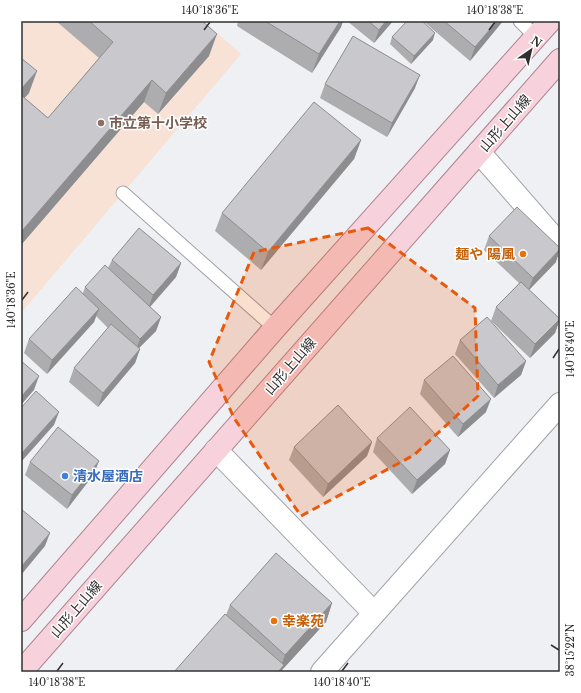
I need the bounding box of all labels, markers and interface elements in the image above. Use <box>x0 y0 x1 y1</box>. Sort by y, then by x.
text: 140°18'36"E <box>181 4 239 17</box>
text: 140°18'38"E <box>467 4 523 17</box>
north arrow <box>511 30 551 70</box>
text: N <box>528 33 545 51</box>
street label: 山形上山線 <box>475 91 535 155</box>
place label: 市立第十小学校 <box>109 114 207 132</box>
marker: 市立第十小学校 <box>96 118 106 128</box>
place label: 麺や 陽風 <box>455 245 515 263</box>
marker: 麺や 陽風 <box>518 249 528 259</box>
text: 140°18'36"E <box>5 271 18 329</box>
text: 140°18'40"E <box>564 320 577 378</box>
street label: 山形上山線 <box>260 334 320 398</box>
place label: 清水屋酒店 <box>73 467 143 485</box>
marker: 清水屋酒店 <box>60 471 70 481</box>
street label: 山形上山線 <box>46 577 106 641</box>
place label: 幸楽苑 <box>282 612 324 630</box>
marker: 幸楽苑 <box>269 616 279 626</box>
text: 38°15'22"N <box>564 624 577 676</box>
text: 140°18'38"E <box>29 676 85 689</box>
text: 140°18'40"E <box>313 676 371 689</box>

